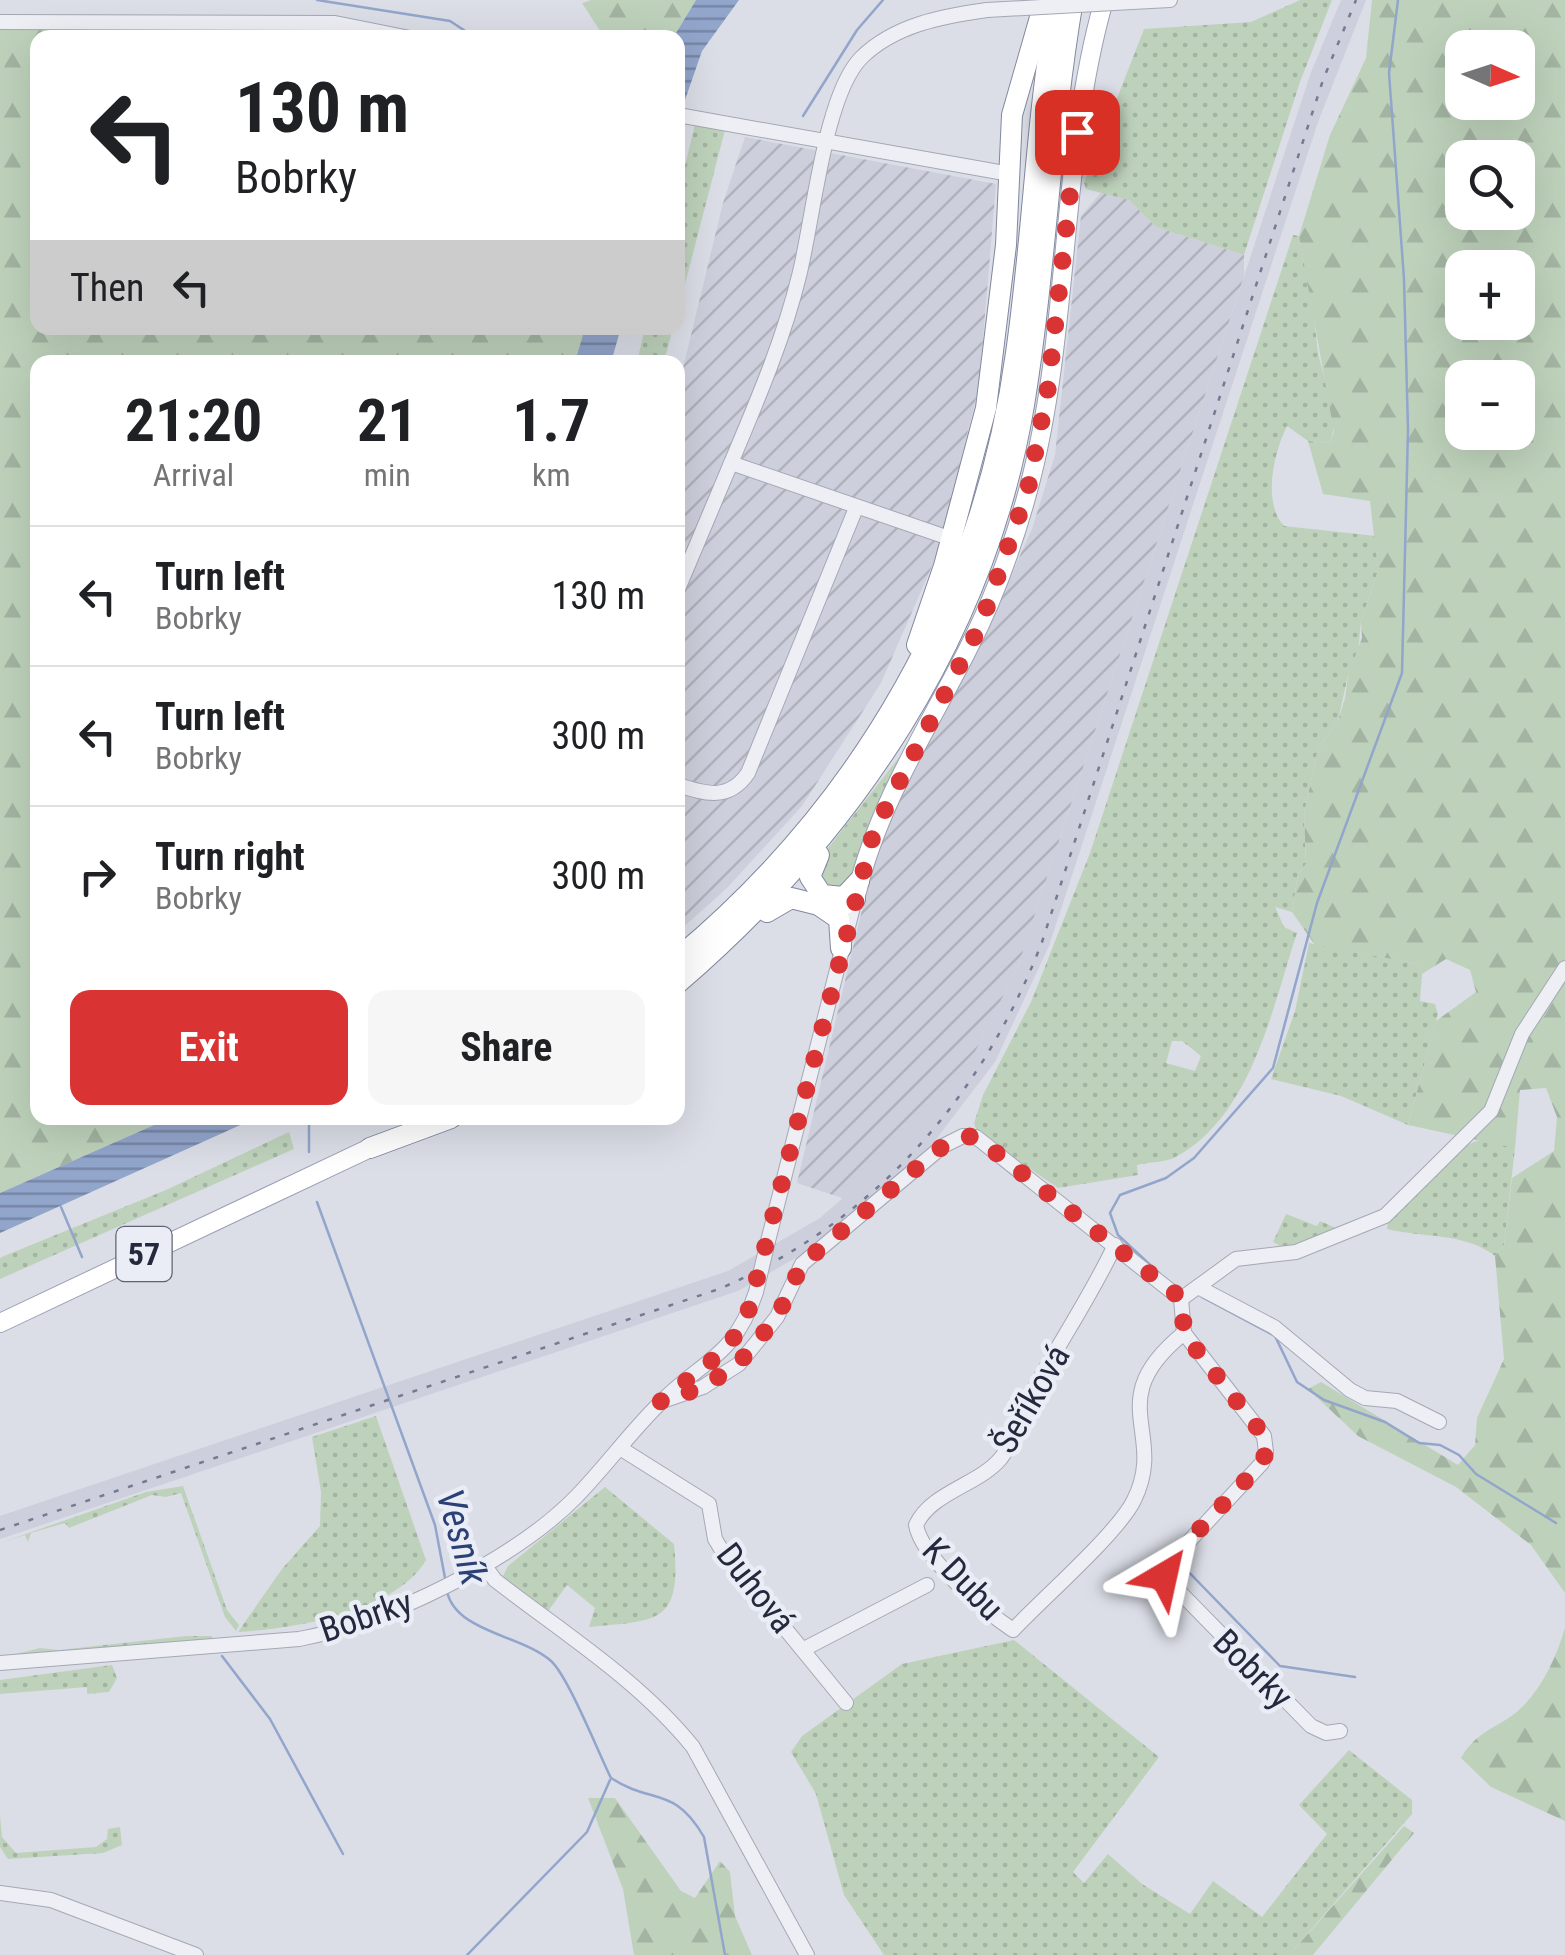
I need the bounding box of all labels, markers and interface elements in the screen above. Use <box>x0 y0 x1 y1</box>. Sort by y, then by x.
north arrow <box>1445 30 1535 120</box>
map controls <box>1445 30 1535 450</box>
text: 130 m <box>235 67 409 149</box>
icon: left <box>70 70 200 200</box>
pin <box>1035 90 1120 175</box>
icon: arrive <box>1050 105 1105 160</box>
button: search <box>1445 140 1535 230</box>
text: Bobrky <box>235 151 357 204</box>
button: + <box>1445 250 1535 340</box>
icon: left <box>164 260 219 315</box>
text: Then <box>70 266 144 310</box>
button: − <box>1445 360 1535 450</box>
text: 21:20 <box>125 385 262 456</box>
text: 21 <box>357 385 418 456</box>
text: 1.7 <box>512 385 590 456</box>
text: Arrival <box>153 456 234 494</box>
text: min <box>364 456 411 494</box>
text: km <box>532 456 571 494</box>
text: Turn left <box>155 555 285 599</box>
icon: left <box>70 569 125 624</box>
text: 130 m <box>551 574 645 618</box>
text: Bobrky <box>155 599 242 637</box>
text: Turn left <box>155 695 285 739</box>
icon: left <box>70 709 125 764</box>
text: 300 m <box>551 714 645 758</box>
text: Bobrky <box>155 739 242 777</box>
text: Turn right <box>155 835 305 879</box>
icon: right <box>70 849 125 904</box>
text: 300 m <box>551 854 645 898</box>
text: Bobrky <box>155 879 242 917</box>
button: Exit <box>70 990 348 1105</box>
button: Share <box>368 990 645 1105</box>
road number: 57 <box>116 1227 172 1281</box>
street label: Šeříková <box>983 1337 1079 1461</box>
water label: Vesník <box>427 1484 497 1591</box>
position arrow <box>1112 1524 1216 1628</box>
street label: K Dubu <box>914 1530 1011 1629</box>
street label: Duhová <box>708 1535 803 1641</box>
street label: Bobrky <box>315 1582 418 1651</box>
street label: Bobrky <box>1205 1621 1301 1717</box>

